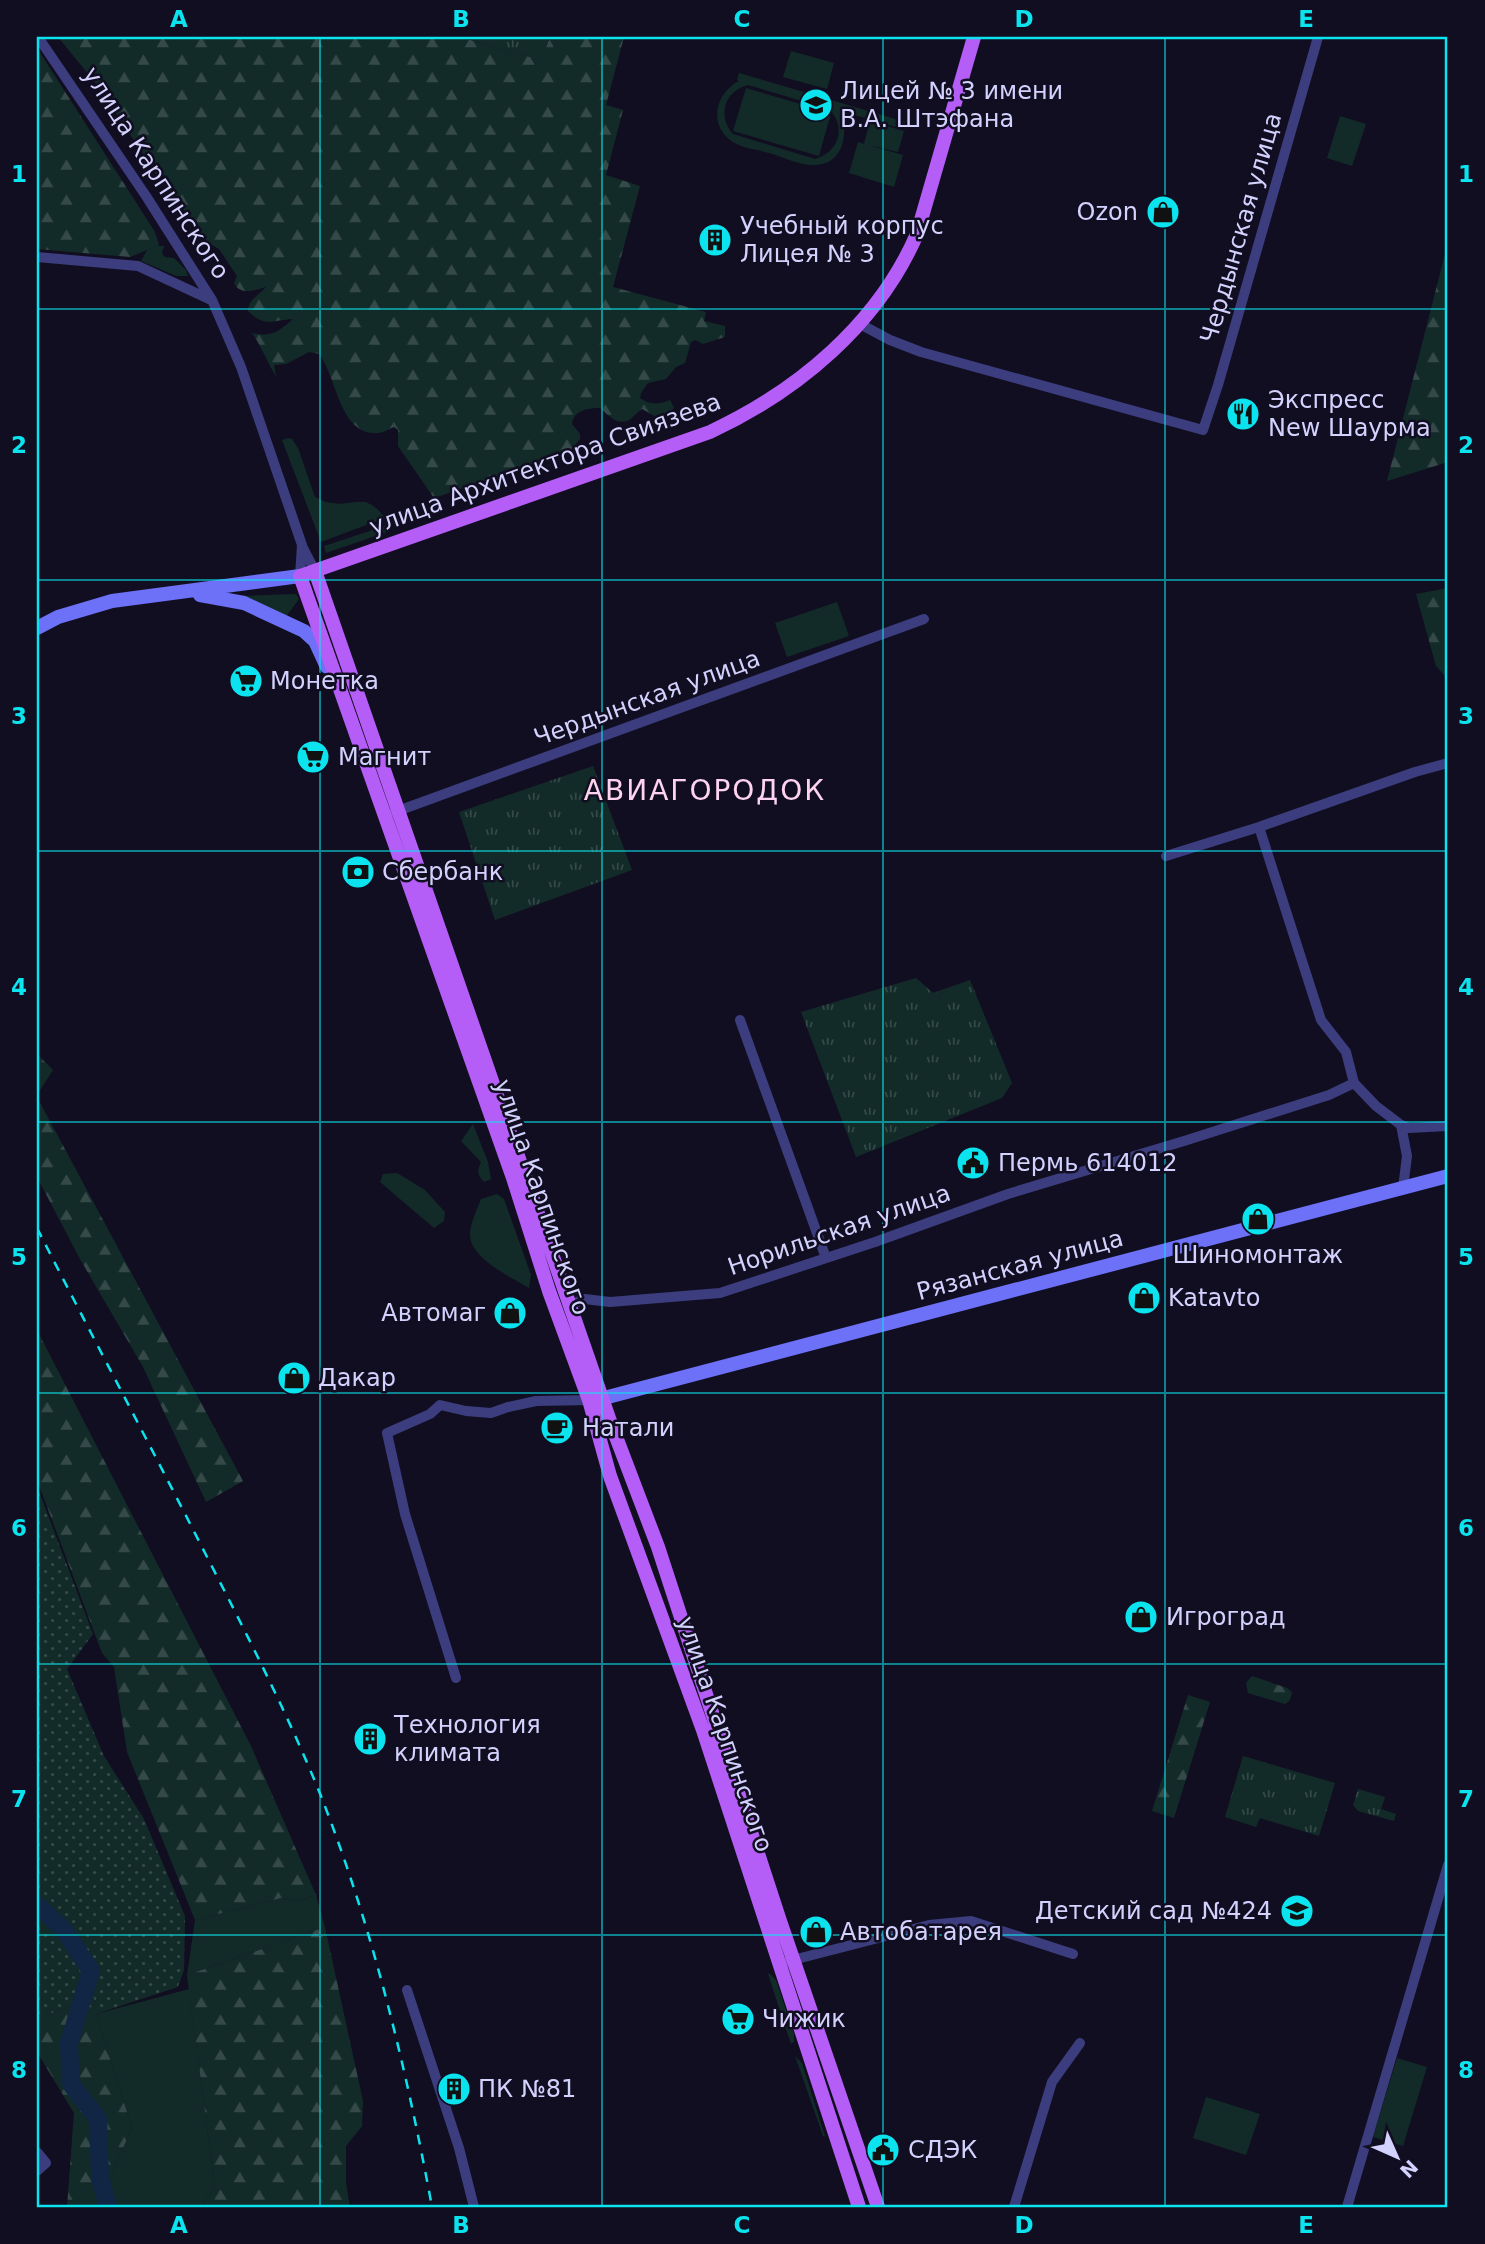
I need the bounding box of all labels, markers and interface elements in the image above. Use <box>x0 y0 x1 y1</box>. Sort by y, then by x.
text: A <box>170 6 188 32</box>
text: B <box>452 6 470 32</box>
text: C <box>734 6 750 32</box>
text: D <box>1014 6 1034 32</box>
text: E <box>1298 6 1314 32</box>
street label: улица Карпинского <box>77 62 235 284</box>
place label: Лицей № 3 имени В.А. Штэфана <box>840 77 1063 133</box>
school or university icon: Лицей № 3 имени В.А. Штэфана <box>797 86 835 124</box>
street label: Чердынская улица <box>1195 110 1287 346</box>
text: 1 <box>11 161 27 187</box>
text: 1 <box>1458 161 1474 187</box>
shop icon: Ozon <box>1144 193 1182 231</box>
place label: Ozon <box>1077 198 1138 226</box>
place label: Учебный корпус Лицея № 3 <box>740 212 944 268</box>
building icon: Учебный корпус Лицея № 3 <box>696 221 734 259</box>
place label: Экспресс New Шаурма <box>1268 386 1431 442</box>
street label: улица Архитектора Свиязева <box>365 387 725 541</box>
restaurant icon: Экспресс New Шаурма <box>1224 395 1262 433</box>
text: 2 <box>11 432 27 458</box>
text: 2 <box>1458 432 1474 458</box>
street label: Чердынская улица <box>530 644 764 752</box>
supermarket icon: Монетка <box>227 662 265 700</box>
place label: Монетка <box>270 667 379 695</box>
text: 3 <box>11 703 27 729</box>
text: 3 <box>1458 703 1474 729</box>
supermarket icon: Магнит <box>294 738 332 776</box>
place label: Магнит <box>338 743 431 771</box>
district label: АВИАГОРОДОК <box>584 774 826 807</box>
bank icon: Сбербанк <box>339 853 377 891</box>
place label: Сбербанк <box>382 858 503 886</box>
text: 4 <box>11 974 27 1000</box>
text: 4 <box>1458 974 1474 1000</box>
street label: улица Карпинского <box>488 1075 596 1319</box>
public building icon: Пермь 614012 <box>954 1144 992 1182</box>
place label: Пермь 614012 <box>998 1149 1178 1177</box>
street label: Норильская улица <box>724 1179 954 1281</box>
shop icon: Шиномонтаж <box>1239 1200 1277 1238</box>
street label: Рязанская улица <box>914 1224 1126 1306</box>
place label: Шиномонтаж <box>1173 1241 1343 1269</box>
text: 5 <box>11 1244 27 1270</box>
text: 5 <box>1458 1244 1474 1270</box>
shop icon: Katavto <box>1125 1279 1163 1317</box>
place label: Katavto <box>1168 1284 1260 1312</box>
shop icon: Автомаг <box>491 1294 529 1332</box>
place label: Автомаг <box>381 1299 486 1327</box>
shop icon: Дакар <box>275 1359 313 1397</box>
place label: Дакар <box>318 1364 396 1392</box>
cafe icon: Натали <box>538 1409 576 1447</box>
place label: Натали <box>582 1414 674 1442</box>
text: 6 <box>11 1515 27 1541</box>
text: 6 <box>1458 1515 1474 1541</box>
shop icon: Игроград <box>1122 1598 1160 1636</box>
place label: Игроград <box>1166 1603 1286 1631</box>
street label: улица Карпинского <box>671 1612 779 1856</box>
place label: Технология климата <box>393 1711 541 1767</box>
building icon: Технология климата <box>351 1720 389 1758</box>
text: 7 <box>11 1786 27 1812</box>
text: 7 <box>1458 1786 1474 1812</box>
school or university icon: Детский сад №424 <box>1278 1892 1316 1930</box>
place label: Детский сад №424 <box>1035 1897 1272 1925</box>
shop icon: Автобатарея <box>797 1913 835 1951</box>
place label: Автобатарея <box>840 1918 1002 1946</box>
supermarket icon: Чижик <box>719 2000 757 2038</box>
place label: Чижик <box>762 2005 846 2033</box>
text: 8 <box>11 2057 27 2083</box>
text: 8 <box>1458 2057 1474 2083</box>
building icon: ПК №81 <box>435 2070 473 2108</box>
place label: ПК №81 <box>478 2075 576 2103</box>
north arrow <box>1362 2122 1432 2192</box>
public building icon: СДЭК <box>864 2131 902 2169</box>
place label: СДЭК <box>908 2136 977 2164</box>
text: N <box>1396 2156 1422 2182</box>
text: A <box>170 2212 188 2238</box>
text: B <box>452 2212 470 2238</box>
text: C <box>734 2212 750 2238</box>
text: D <box>1014 2212 1034 2238</box>
text: E <box>1298 2212 1314 2238</box>

